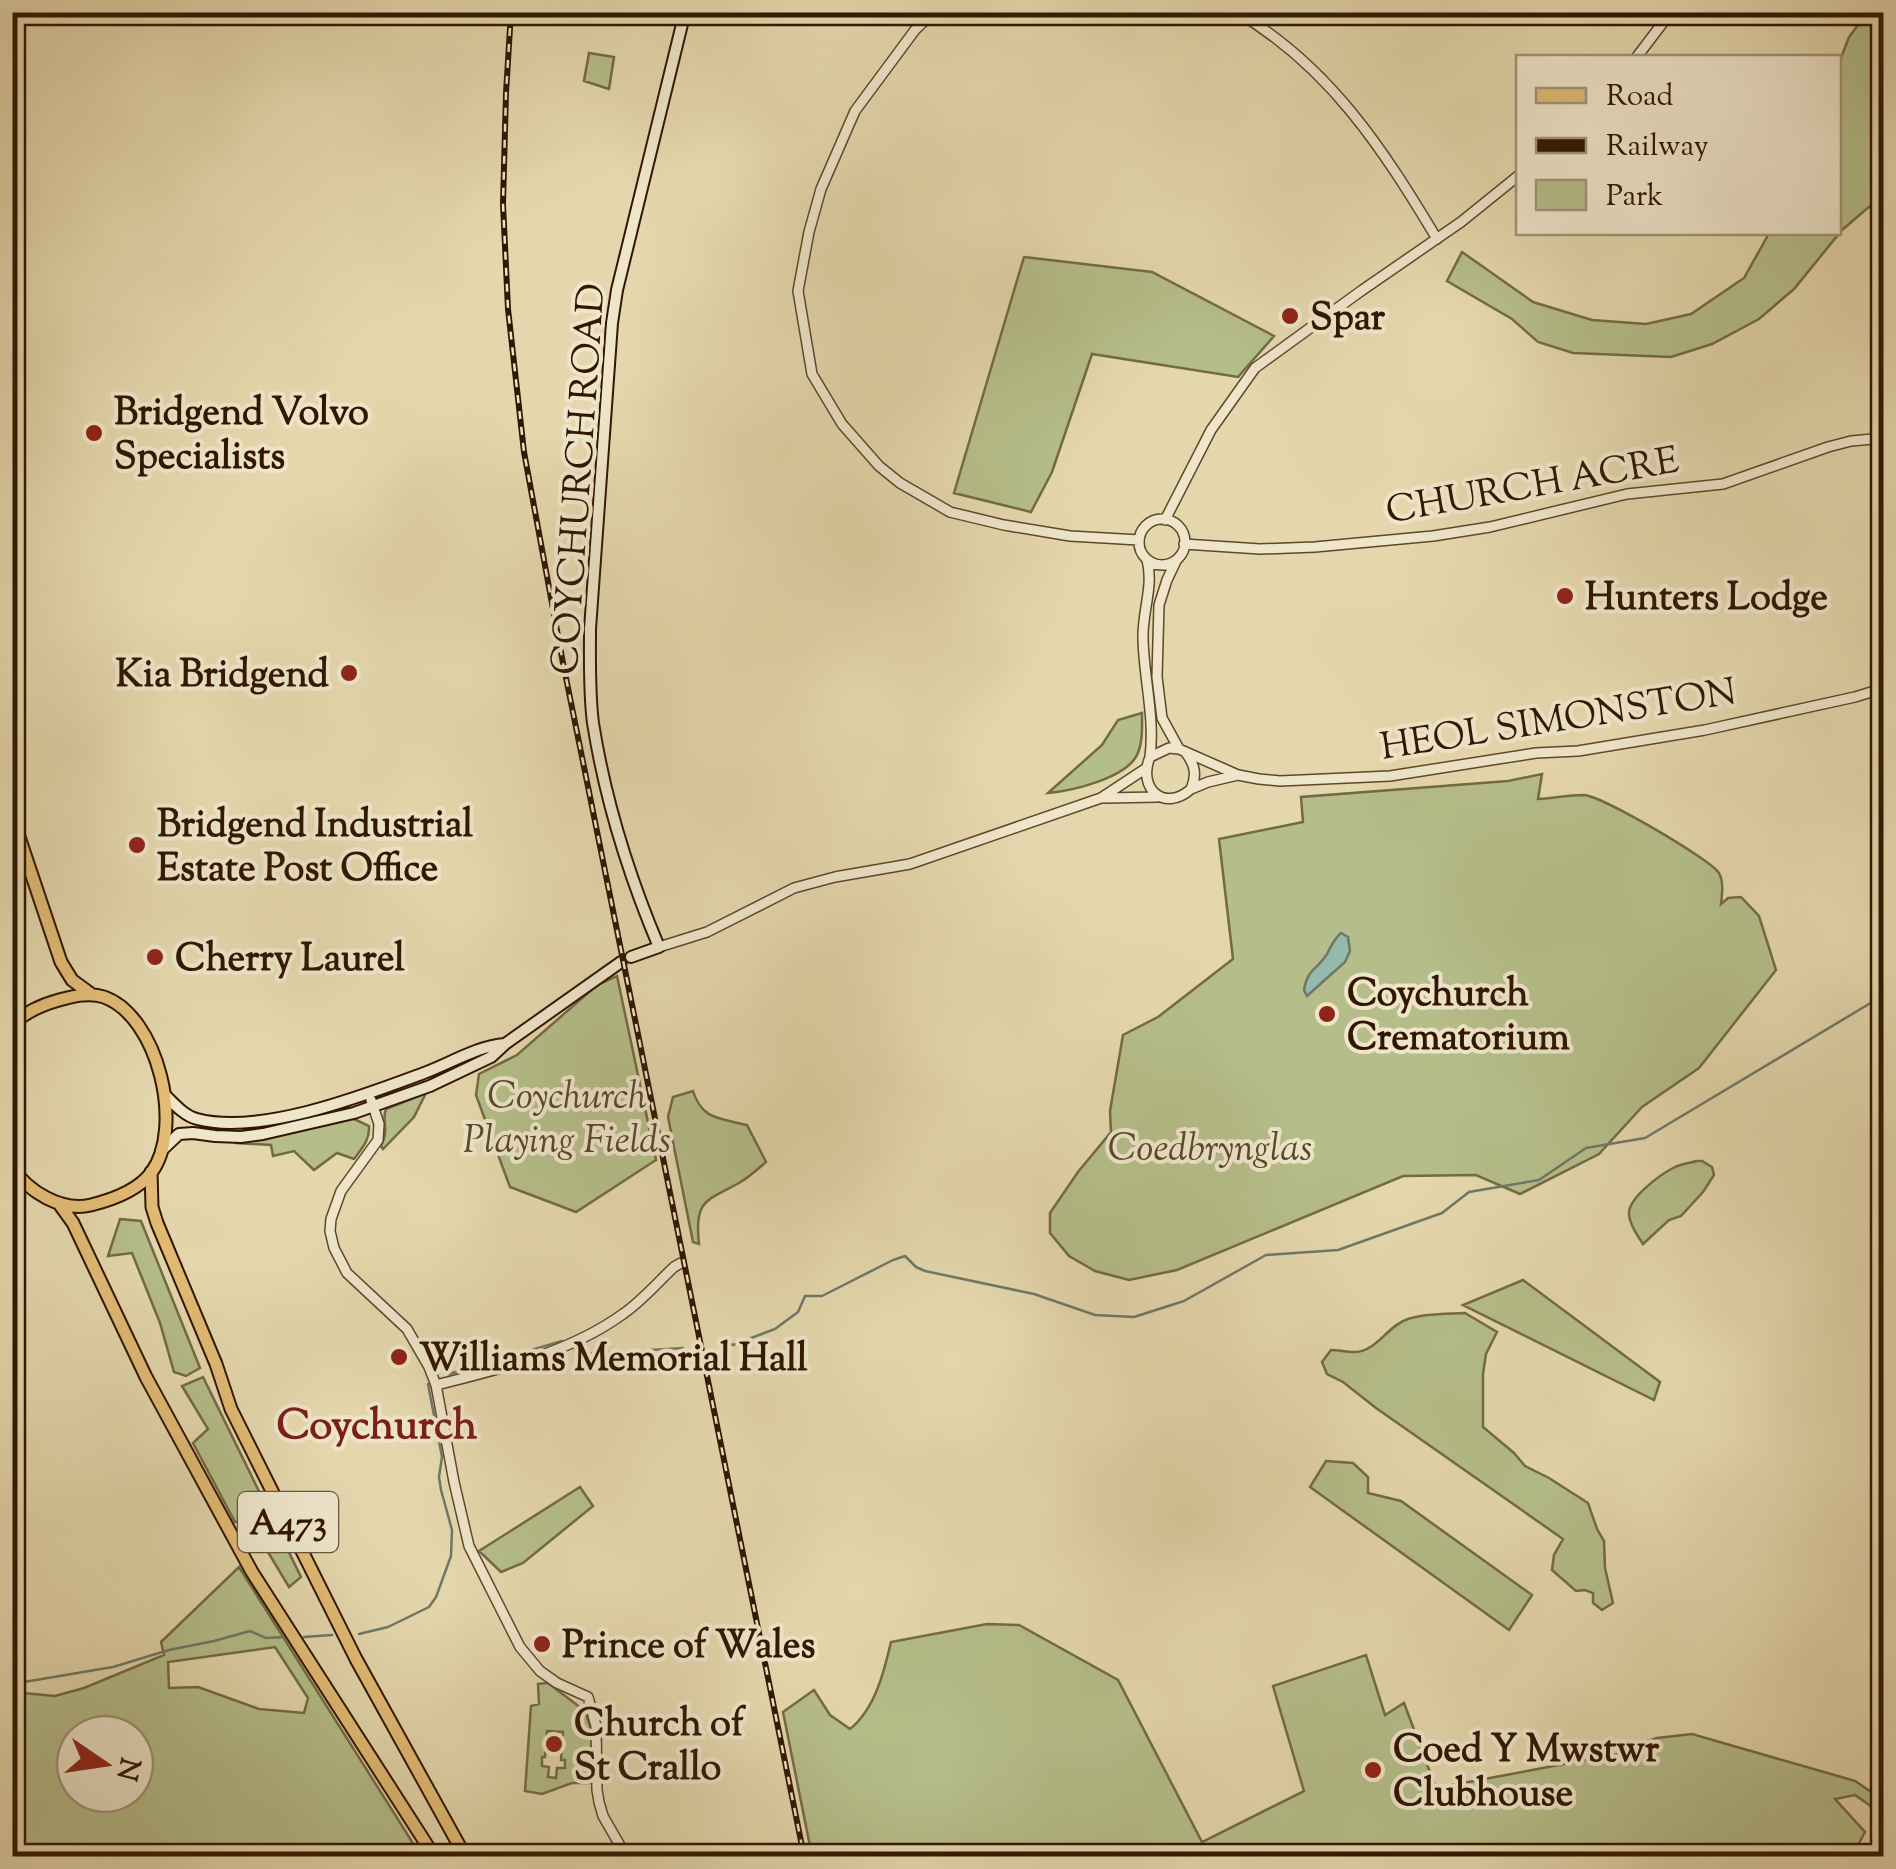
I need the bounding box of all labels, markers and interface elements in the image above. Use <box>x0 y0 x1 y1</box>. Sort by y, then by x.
legend <box>1516 55 1841 235</box>
text: Road <box>1606 76 1673 119</box>
text: Railway <box>1606 126 1709 169</box>
text: Park <box>1606 176 1663 219</box>
street label: COYCHURCH ROAD <box>540 282 622 677</box>
place label: Spar <box>1310 293 1386 347</box>
marker: Spar <box>1279 305 1301 327</box>
place label: Bridgend Volvo Specialists <box>114 388 369 486</box>
marker: Bridgend Volvo Specialists <box>83 422 105 444</box>
street label: CHURCH ACRE <box>1382 436 1683 540</box>
place label: Hunters Lodge <box>1585 573 1828 627</box>
marker: Hunters Lodge <box>1554 585 1576 607</box>
place label: Kia Bridgend <box>116 650 330 704</box>
marker: Kia Bridgend <box>338 662 360 684</box>
street label: HEOL SIMONSTON <box>1377 667 1740 777</box>
place label: Bridgend Industrial Estate Post Office <box>157 800 474 898</box>
marker: Bridgend Industrial Estate Post Office <box>126 834 148 856</box>
place label: Cherry Laurel <box>175 934 405 988</box>
marker: Cherry Laurel <box>144 946 166 968</box>
place label: Coychurch Crematorium <box>1347 969 1570 1067</box>
marker: Coychurch Crematorium <box>1316 1003 1338 1025</box>
park label: Coychurch Playing Fields <box>463 1072 671 1170</box>
park label: Coedbrynglas <box>1108 1124 1312 1178</box>
place label: Williams Memorial Hall <box>419 1334 808 1388</box>
marker: Williams Memorial Hall <box>388 1346 410 1368</box>
district label: Coychurch <box>277 1398 478 1458</box>
road number: A473 <box>238 1492 338 1552</box>
place label: Prince of Wales <box>562 1621 815 1675</box>
marker: Prince of Wales <box>531 1633 553 1655</box>
place label: Church of St Crallo <box>574 1699 747 1797</box>
north arrow <box>55 1714 155 1814</box>
place label: Coed Y Mwstwr Clubhouse <box>1393 1725 1660 1823</box>
marker: Church of St Crallo <box>543 1733 565 1755</box>
text: N <box>104 1754 148 1784</box>
marker: Coed Y Mwstwr Clubhouse <box>1362 1759 1384 1781</box>

